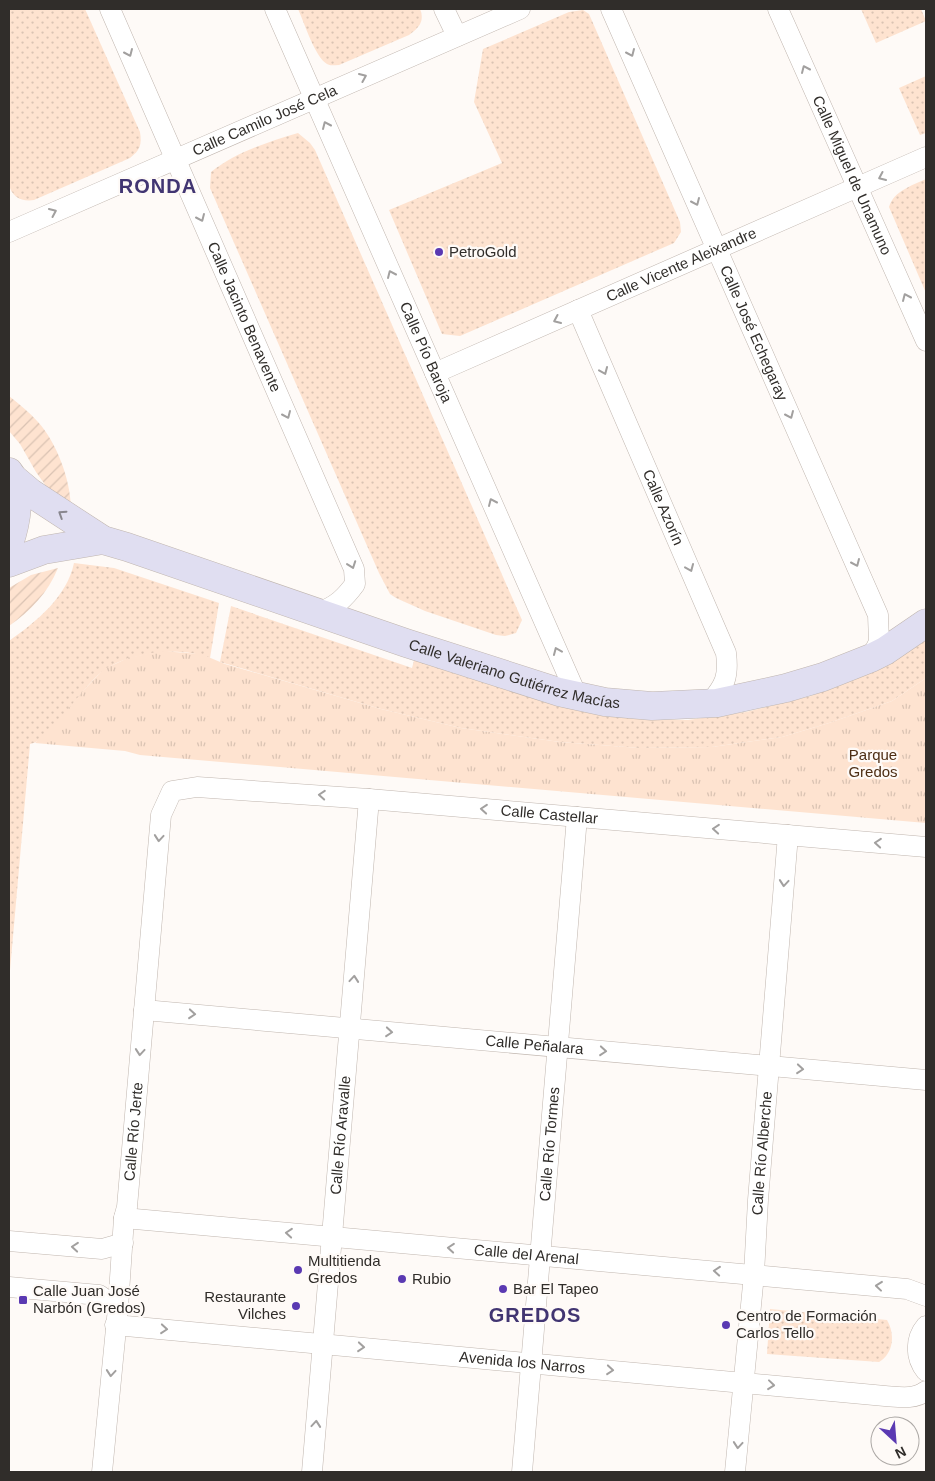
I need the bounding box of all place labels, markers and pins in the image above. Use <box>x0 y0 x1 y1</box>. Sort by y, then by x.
place label: PetroGold <box>449 243 517 260</box>
marker: PetroGold <box>433 246 445 258</box>
place label: Multitienda Gredos <box>308 1252 381 1286</box>
marker: Multitienda Gredos <box>292 1264 304 1276</box>
place label: Rubio <box>412 1270 451 1287</box>
marker: Rubio <box>396 1273 408 1285</box>
place label: Bar El Tapeo <box>513 1280 599 1297</box>
place label: Calle Juan José Narbón (Gredos) <box>33 1282 146 1316</box>
marker: Bar El Tapeo <box>497 1283 509 1295</box>
place label: Restaurante Vilches <box>204 1288 286 1322</box>
marker: Calle Juan José Narbón (Gredos) <box>17 1294 29 1306</box>
marker: Restaurante Vilches <box>290 1300 302 1312</box>
place label: Centro de Formación Carlos Tello <box>736 1307 877 1341</box>
marker: Centro de Formación Carlos Tello <box>720 1319 732 1331</box>

